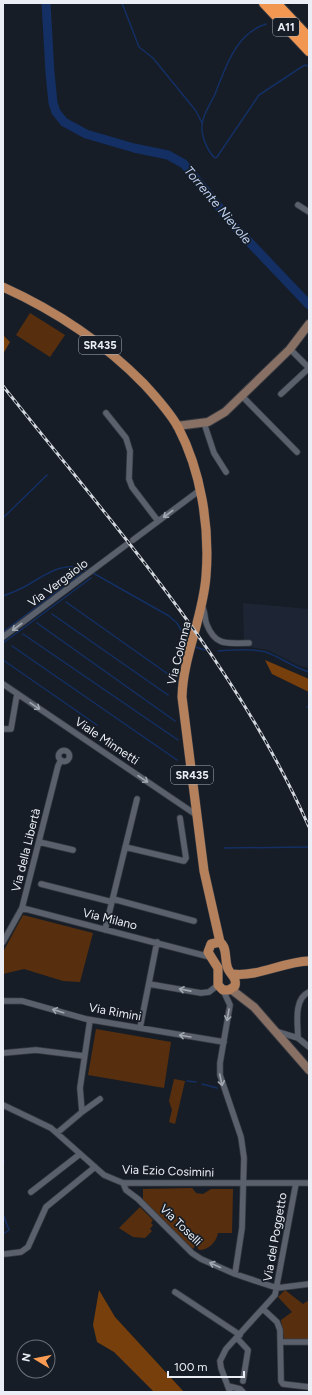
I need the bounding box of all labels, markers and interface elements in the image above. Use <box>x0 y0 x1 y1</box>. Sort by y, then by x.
road number: A11 <box>273 18 299 36</box>
water label: Torrente Nievole <box>181 163 255 247</box>
road number: SR435 <box>79 336 121 354</box>
one-way arrow <box>163 509 174 518</box>
street label: Via Vergaiolo <box>25 556 91 610</box>
street label: Via Colonna <box>164 620 194 686</box>
one-way arrow <box>11 623 22 631</box>
one-way arrow <box>29 702 40 710</box>
street label: Viale Minnetti <box>72 714 142 768</box>
road number: SR435 <box>171 766 213 784</box>
one-way arrow <box>137 775 148 783</box>
street label: Via della Libertà <box>9 807 43 893</box>
street label: Via Milano <box>81 905 139 933</box>
one-way arrow <box>178 986 191 994</box>
street label: Via Rimini <box>88 1001 142 1023</box>
one-way arrow <box>52 1007 65 1014</box>
one-way arrow <box>224 1008 232 1021</box>
one-way arrow <box>179 1031 192 1039</box>
one-way arrow <box>218 1074 226 1087</box>
street label: Via Ezio Cosimini <box>122 1162 214 1180</box>
street label: Via del Poggetto <box>260 1192 290 1282</box>
street label: Via Toselli <box>157 1201 205 1249</box>
one-way arrow <box>209 1261 221 1268</box>
north arrow <box>16 1339 56 1379</box>
text: N <box>20 1352 34 1363</box>
scale bar <box>168 1353 244 1379</box>
text: 100 m <box>174 1360 208 1374</box>

